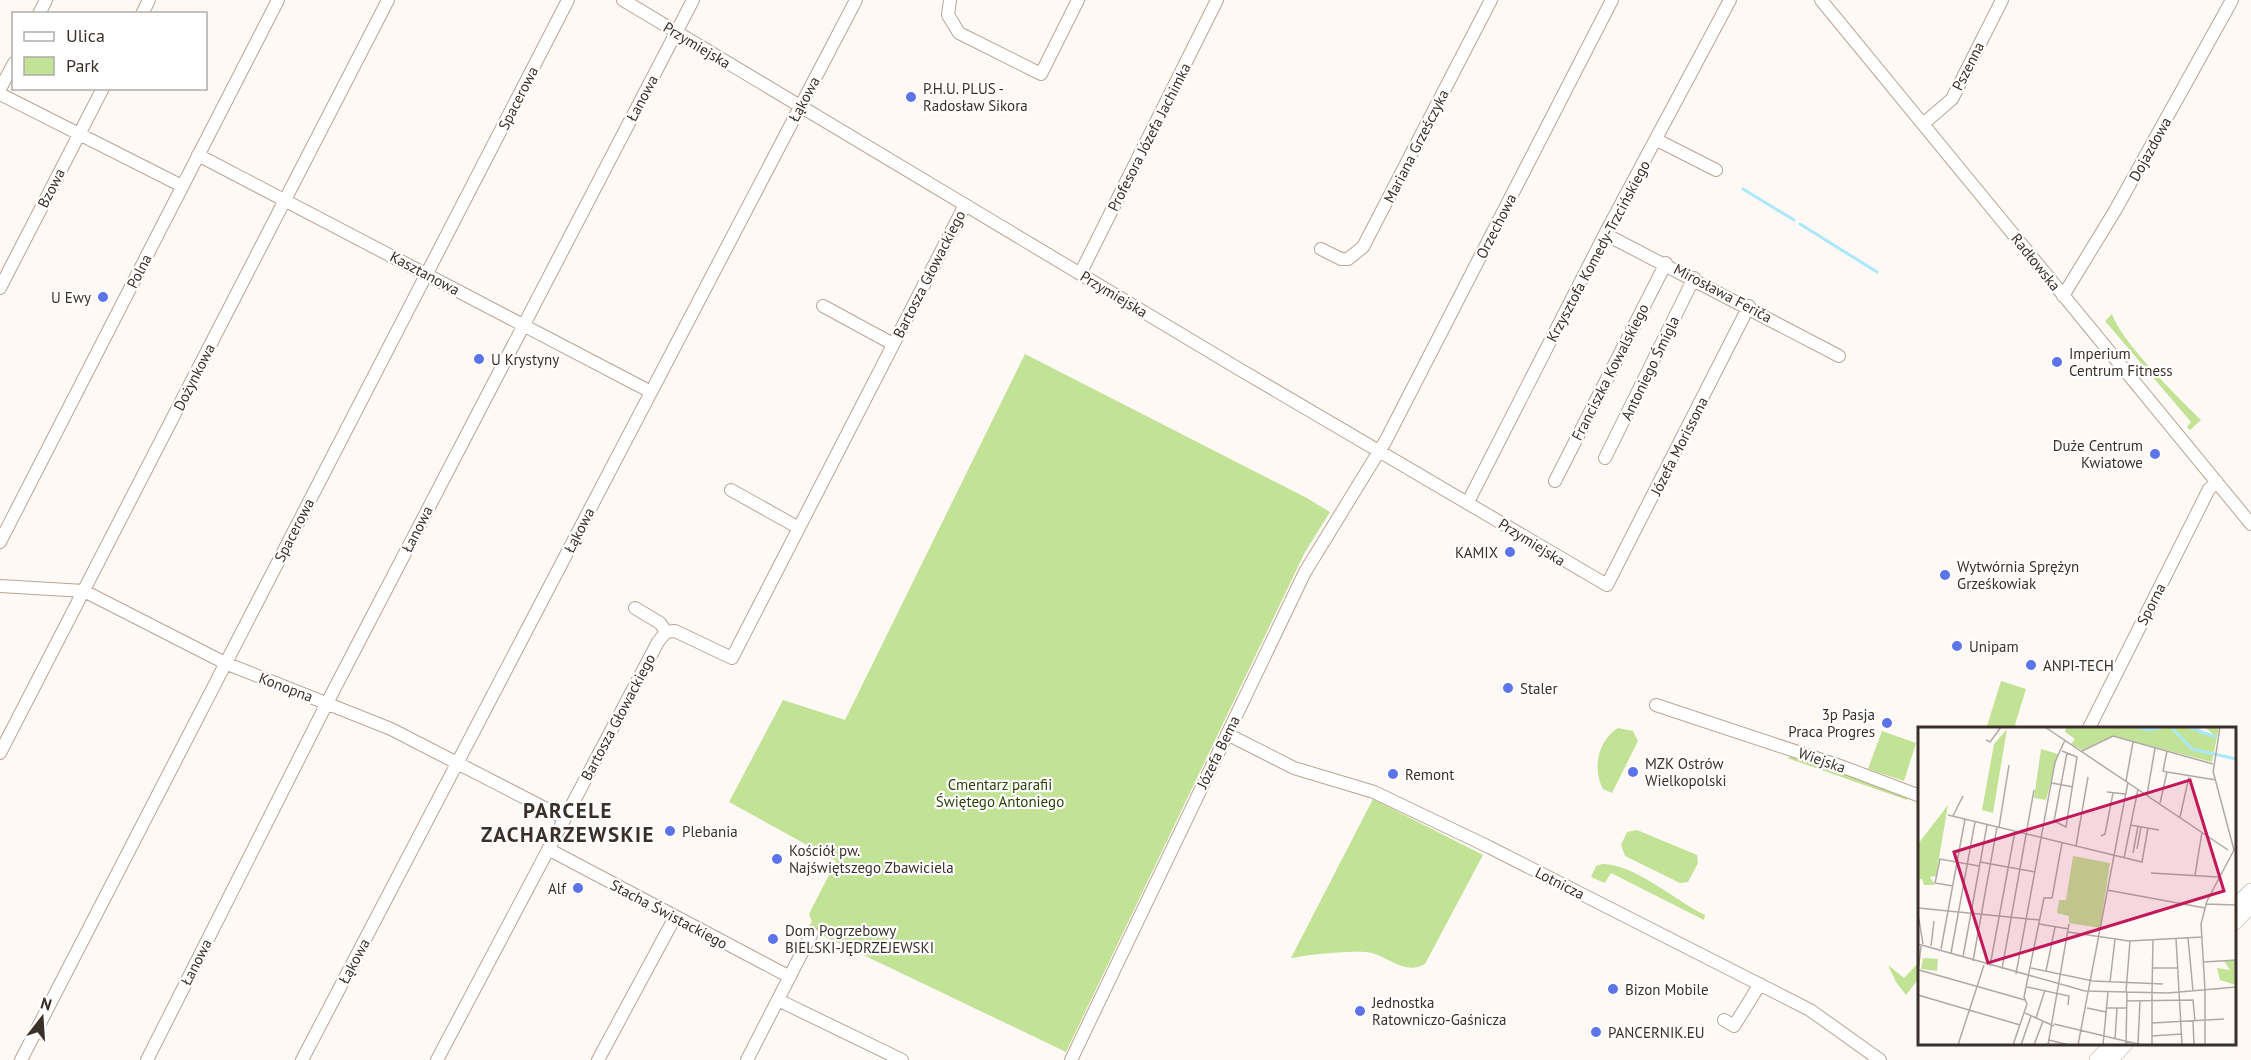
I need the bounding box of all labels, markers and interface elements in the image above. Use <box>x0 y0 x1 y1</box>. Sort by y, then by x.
legend <box>12 12 207 90</box>
street label: Przymiejska <box>660 17 734 73</box>
text: Ulica <box>66 24 105 47</box>
street label: Pszenna <box>1948 38 1988 94</box>
text: Park <box>66 54 99 77</box>
street label: Profesora Józefa Jachimka <box>1103 60 1195 214</box>
street label: Spacerowa <box>494 63 542 133</box>
street label: Łanowa <box>622 72 662 124</box>
street label: Łąkowa <box>784 73 824 125</box>
place label: P.H.U. PLUS - Radosław Sikora <box>923 79 1028 115</box>
street label: Mariana Grześczyka <box>1379 86 1453 206</box>
marker: P.H.U. PLUS - Radosław Sikora <box>904 90 918 104</box>
street label: Dojazdowa <box>2125 114 2175 184</box>
street label: Krzysztofa Komedy-Trzcińskiego <box>1542 157 1654 345</box>
street label: Bzowa <box>33 165 69 211</box>
street label: Orzechowa <box>1472 190 1520 262</box>
street label: Bartosza Głowackiego <box>889 207 969 341</box>
street label: Radłowska <box>2007 229 2065 295</box>
street label: Kasztanowa <box>387 247 463 299</box>
street label: Polna <box>122 251 156 291</box>
street label: Mirosława Feriča <box>1671 259 1775 327</box>
street label: Przymiejska <box>1077 266 1151 322</box>
place label: U Ewy <box>51 288 91 307</box>
marker: U Ewy <box>96 290 110 304</box>
street label: Franciszka Kowalskiego <box>1567 300 1653 444</box>
street label: Antoniego Śmigla <box>1617 313 1683 423</box>
street label: Dożynkowa <box>169 340 219 414</box>
place label: Imperium Centrum Fitness <box>2069 344 2173 380</box>
place label: U Krystyny <box>491 350 559 369</box>
marker: U Krystyny <box>472 352 486 366</box>
marker: Imperium Centrum Fitness <box>2050 355 2064 369</box>
street label: Józefa Morissona <box>1646 394 1712 499</box>
place label: Duże Centrum Kwiatowe <box>2053 436 2143 472</box>
marker: Duże Centrum Kwiatowe <box>2148 447 2162 461</box>
street label: Spacerowa <box>270 495 318 565</box>
street label: Łanowa <box>397 503 437 555</box>
street label: Łąkowa <box>560 504 598 556</box>
street label: Przymiejska <box>1495 514 1569 570</box>
place label: KAMIX <box>1455 543 1498 562</box>
marker: KAMIX <box>1503 545 1517 559</box>
place label: Wytwórnia Sprężyn Grześkowiak <box>1957 557 2079 593</box>
marker: Wytwórnia Sprężyn Grześkowiak <box>1938 568 1952 582</box>
street label: Sporna <box>2132 580 2170 628</box>
place label: Unipam <box>1969 637 2019 656</box>
marker: Unipam <box>1950 639 1964 653</box>
street label: Bartosza Głowackiego <box>577 650 659 784</box>
place label: ANPI-TECH <box>2043 656 2114 675</box>
marker: ANPI-TECH <box>2024 658 2038 672</box>
street label: Konopna <box>256 668 316 706</box>
place label: Staler <box>1520 679 1558 698</box>
marker: Staler <box>1501 681 1515 695</box>
place label: 3p Pasja Praca Progres <box>1788 705 1875 741</box>
street label: Józefa Bema <box>1192 713 1244 792</box>
marker: 3p Pasja Praca Progres <box>1880 716 1894 730</box>
inset map <box>1918 727 2236 1045</box>
street label: Wiejska <box>1796 743 1848 777</box>
place label: MZK Ostrów Wielkopolski <box>1645 754 1727 790</box>
place label: Remont <box>1405 765 1454 784</box>
marker: MZK Ostrów Wielkopolski <box>1626 765 1640 779</box>
marker: Remont <box>1386 767 1400 781</box>
park label: Cmentarz parafii Świętego Antoniego <box>936 775 1064 811</box>
district label: PARCELE ZACHARZEWSKIE <box>481 797 655 848</box>
place label: Plebania <box>682 822 738 841</box>
marker: Plebania <box>663 824 677 838</box>
place label: Kościół pw. Najświętszego Zbawiciela <box>789 841 954 877</box>
marker: Kościół pw. Najświętszego Zbawiciela <box>770 852 784 866</box>
street label: Lotnicza <box>1532 863 1588 903</box>
street label: Stacha Świstackiego <box>607 875 731 953</box>
place label: Alf <box>548 879 567 898</box>
marker: Alf <box>571 881 585 895</box>
place label: Dom Pogrzebowy BIELSKI-JĘDRZEJEWSKI <box>785 921 934 957</box>
marker: Dom Pogrzebowy BIELSKI-JĘDRZEJEWSKI <box>766 932 780 946</box>
street label: Łąkowa <box>334 935 374 987</box>
street label: Łanowa <box>176 936 216 988</box>
place label: Bizon Mobile <box>1625 980 1709 999</box>
marker: Bizon Mobile <box>1606 982 1620 996</box>
north arrow <box>12 988 72 1048</box>
text: N <box>38 993 54 1015</box>
place label: Jednostka Ratowniczo-Gaśnicza <box>1371 993 1507 1029</box>
marker: Jednostka Ratowniczo-Gaśnicza <box>1353 1004 1367 1018</box>
place label: PANCERNIK.EU <box>1608 1023 1704 1042</box>
marker: PANCERNIK.EU <box>1589 1025 1603 1039</box>

